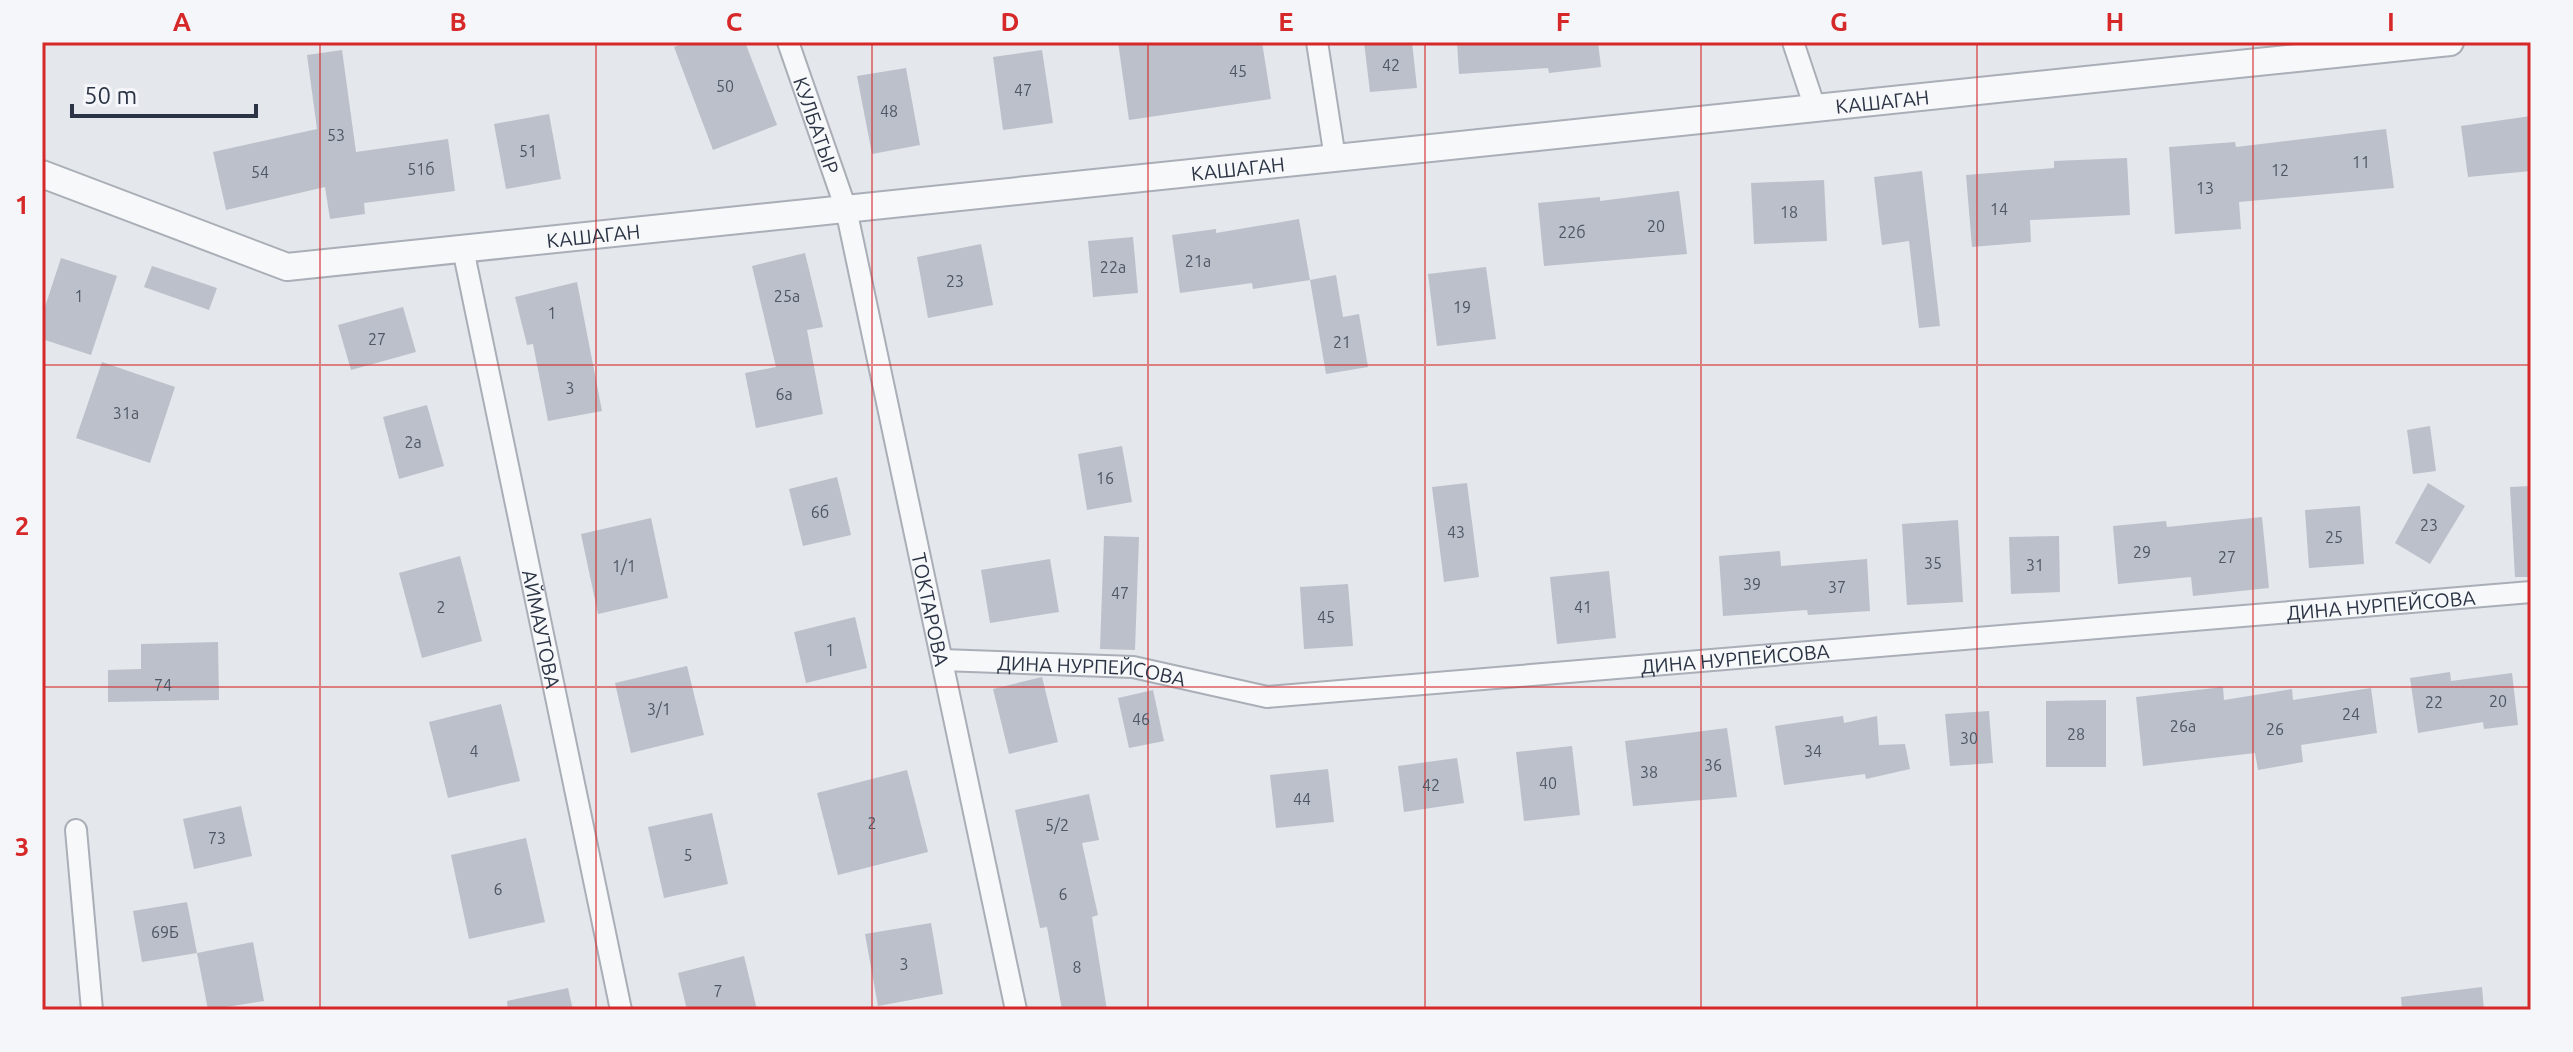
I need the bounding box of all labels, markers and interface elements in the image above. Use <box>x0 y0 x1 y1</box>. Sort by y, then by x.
text: A <box>173 7 192 36</box>
text: B <box>449 7 467 36</box>
text: C <box>726 7 743 36</box>
text: D <box>1001 7 1019 36</box>
text: E <box>1278 7 1294 36</box>
text: F <box>1556 7 1570 36</box>
text: G <box>1830 7 1848 36</box>
text: H <box>2106 7 2124 36</box>
text: I <box>2387 7 2395 36</box>
house number: 42 <box>1382 56 1400 74</box>
house number: 45 <box>1229 62 1247 80</box>
scale bar <box>72 68 256 118</box>
street label: КУЛБАТЫР <box>789 74 844 177</box>
house number: 50 <box>716 77 734 95</box>
house number: 47 <box>1014 81 1032 99</box>
text: 50 m <box>84 82 137 109</box>
street label: КАШАГАН <box>1834 85 1930 117</box>
house number: 48 <box>880 102 898 120</box>
house number: 53 <box>327 126 345 144</box>
house number: 51 <box>519 142 537 160</box>
street label: КАШАГАН <box>1190 152 1286 184</box>
house number: 11 <box>2352 153 2370 171</box>
house number: 51б <box>407 160 435 178</box>
house number: 12 <box>2271 161 2289 179</box>
house number: 54 <box>251 163 269 181</box>
house number: 13 <box>2196 179 2214 197</box>
text: 1 <box>15 190 29 219</box>
house number: 14 <box>1990 200 2008 218</box>
house number: 18 <box>1780 203 1798 221</box>
house number: 20 <box>1647 217 1665 235</box>
street label: КАШАГАН <box>545 219 641 251</box>
house number: 22б <box>1558 223 1586 241</box>
house number: 21а <box>1185 252 1211 270</box>
house number: 22а <box>1100 258 1126 276</box>
house number: 23 <box>946 272 964 290</box>
house number: 1 <box>74 287 84 305</box>
house number: 25а <box>774 287 800 305</box>
house number: 19 <box>1453 298 1471 316</box>
house number: 1 <box>547 304 557 322</box>
house number: 27 <box>368 330 386 348</box>
house number: 21 <box>1333 333 1351 351</box>
house number: 3 <box>565 379 575 397</box>
house number: 6а <box>775 385 793 403</box>
house number: 31а <box>113 404 139 422</box>
house number: 2а <box>404 433 422 451</box>
house number: 16 <box>1096 469 1114 487</box>
house number: 6б <box>811 503 829 521</box>
text: 2 <box>15 511 29 540</box>
house number: 23 <box>2420 516 2438 534</box>
house number: 43 <box>1447 523 1465 541</box>
house number: 25 <box>2325 528 2343 546</box>
house number: 29 <box>2133 543 2151 561</box>
house number: 27 <box>2218 548 2236 566</box>
street label: ТОКТАРОВА <box>908 551 954 668</box>
house number: 35 <box>1924 554 1942 572</box>
house number: 31 <box>2026 556 2044 574</box>
house number: 1/1 <box>612 557 636 575</box>
street label: АЙМАУТОВА <box>518 568 565 690</box>
house number: 39 <box>1743 575 1761 593</box>
house number: 37 <box>1828 578 1846 596</box>
house number: 47 <box>1111 584 1129 602</box>
street label: ДИНА НУРПЕЙСОВА <box>2285 585 2476 624</box>
house number: 2 <box>436 598 446 616</box>
house number: 41 <box>1574 598 1592 616</box>
house number: 45 <box>1317 608 1335 626</box>
street label: ДИНА НУРПЕЙСОВА <box>1640 639 1830 677</box>
house number: 1 <box>825 641 835 659</box>
street label: ДИНА НУРПЕЙСОВА <box>997 651 1188 690</box>
house number: 74 <box>154 676 172 694</box>
house number: 20 <box>2489 692 2507 710</box>
house number: 22 <box>2425 693 2443 711</box>
house number: 3/1 <box>647 700 671 718</box>
house number: 24 <box>2342 705 2360 723</box>
house number: 46 <box>1132 710 1150 728</box>
house number: 26а <box>2170 717 2196 735</box>
house number: 26 <box>2266 720 2284 738</box>
house number: 28 <box>2067 725 2085 743</box>
house number: 30 <box>1960 729 1978 747</box>
house number: 4 <box>469 742 479 760</box>
house number: 34 <box>1804 742 1822 760</box>
house number: 36 <box>1704 756 1722 774</box>
house number: 38 <box>1640 763 1658 781</box>
house number: 40 <box>1539 774 1557 792</box>
house number: 42 <box>1422 776 1440 794</box>
house number: 44 <box>1293 790 1311 808</box>
house number: 2 <box>867 814 877 832</box>
house number: 5/2 <box>1045 816 1069 834</box>
house number: 73 <box>208 829 226 847</box>
text: 3 <box>15 832 29 861</box>
house number: 5 <box>683 846 693 864</box>
house number: 6 <box>493 880 503 898</box>
house number: 6 <box>1058 885 1068 903</box>
house number: 69Б <box>151 923 179 941</box>
house number: 3 <box>899 955 909 973</box>
house number: 8 <box>1072 958 1082 976</box>
house number: 7 <box>713 982 723 1000</box>

